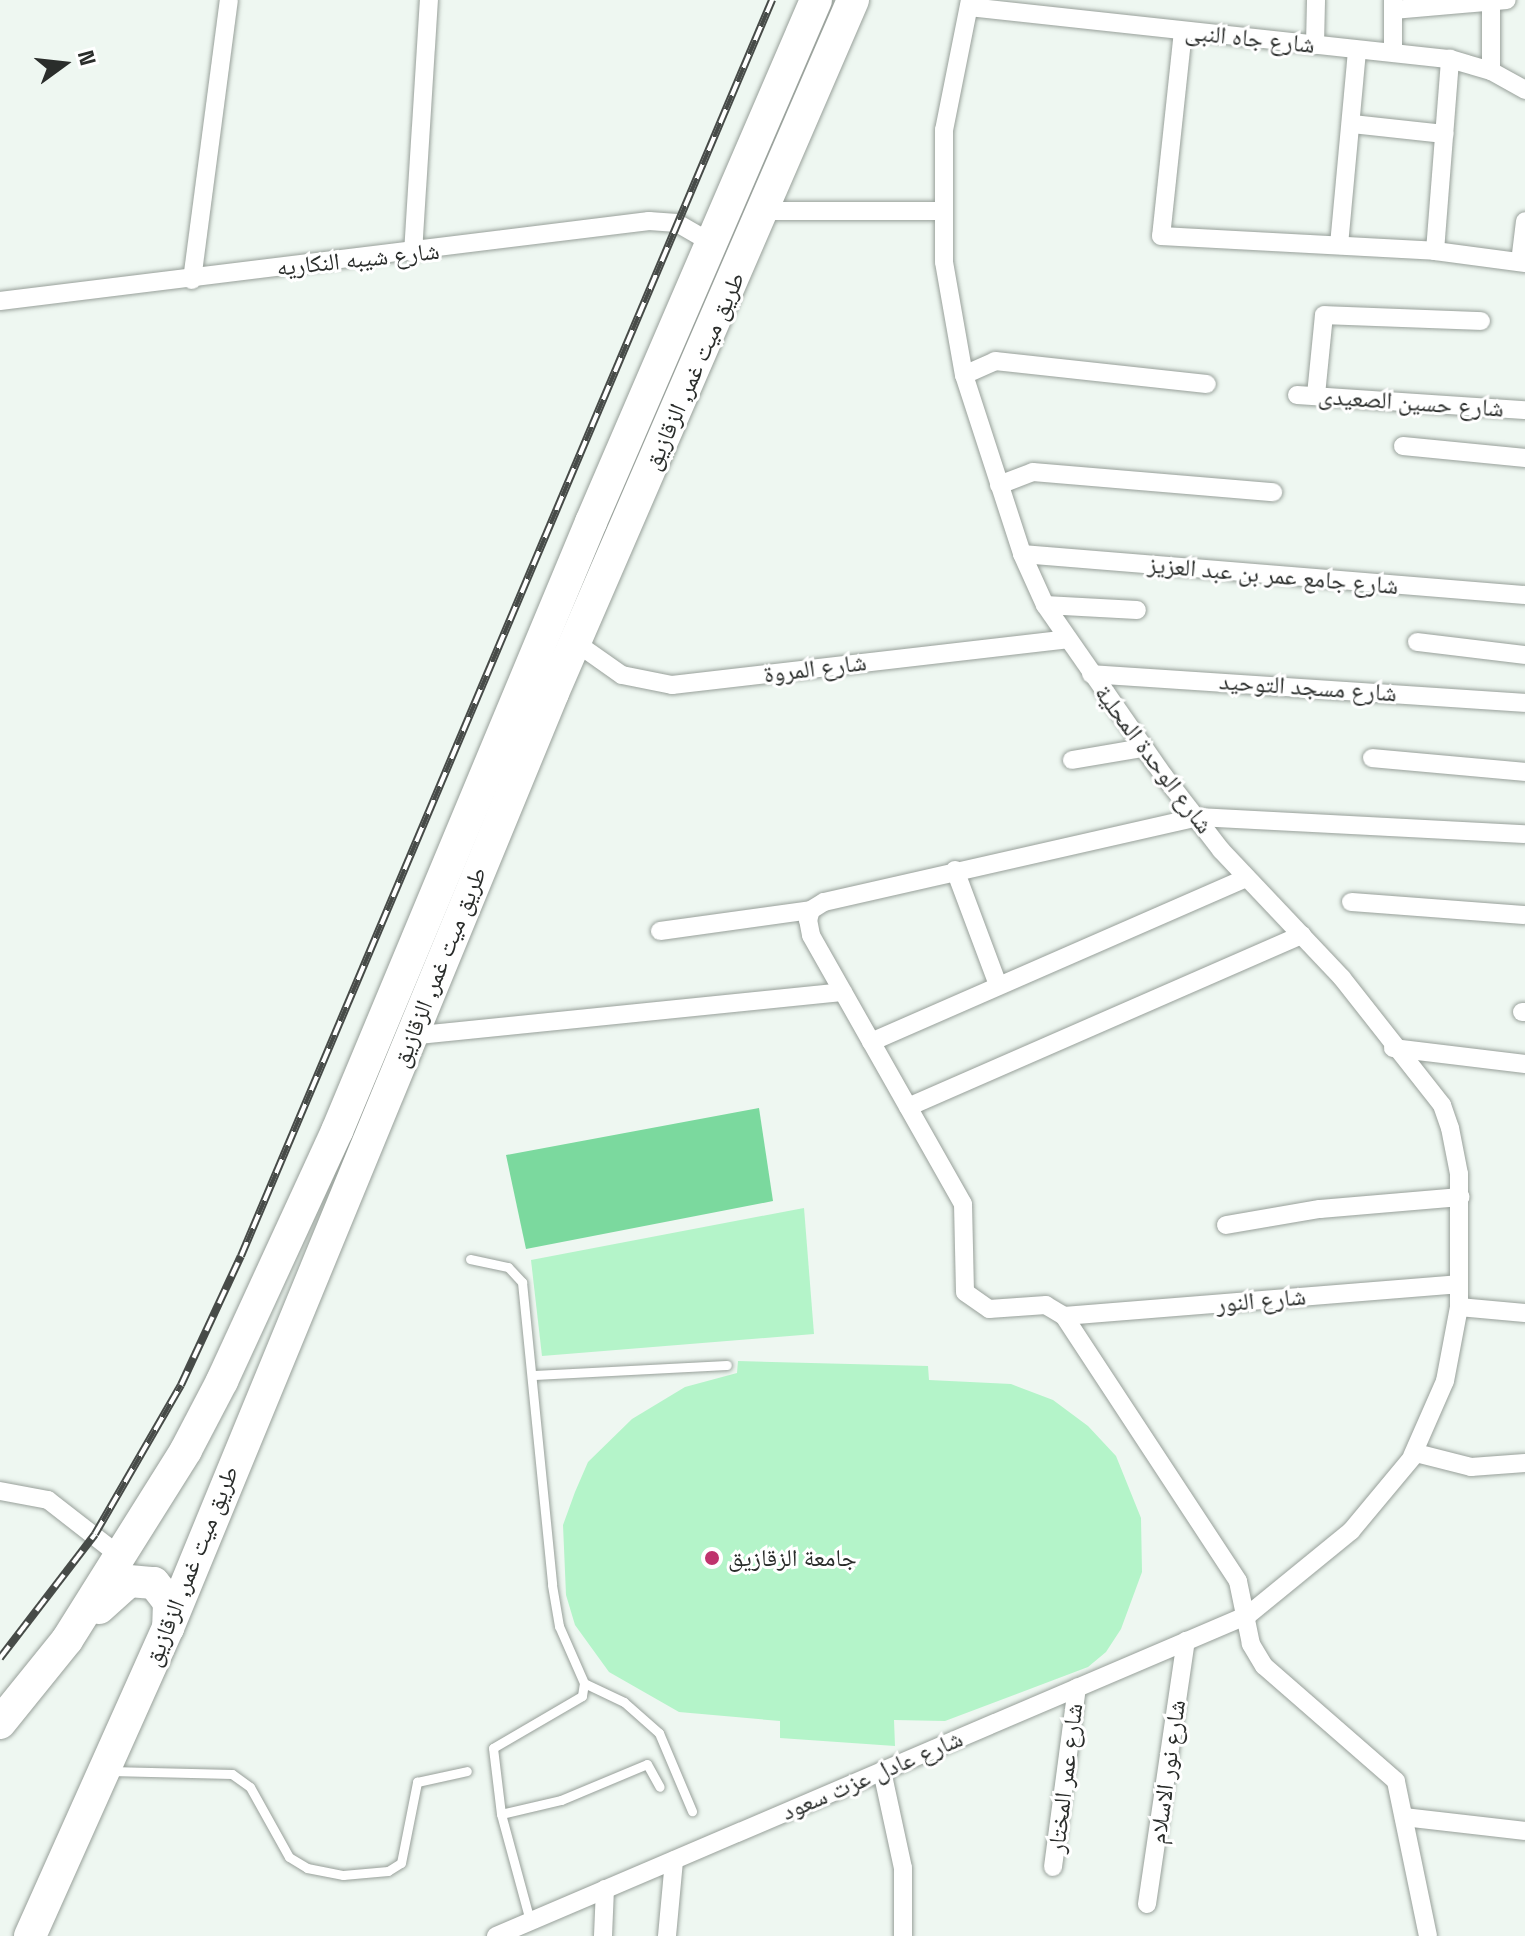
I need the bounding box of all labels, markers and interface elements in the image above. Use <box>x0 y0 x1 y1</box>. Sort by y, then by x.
street label: شارع جاه النبى <box>1184 17 1316 59</box>
north arrow <box>24 24 104 104</box>
text: N <box>72 47 103 69</box>
street label: شارع شيبه النكاريه <box>275 236 441 282</box>
street label: طريق ميت غمر, الزقازيق <box>637 267 751 475</box>
street label: شارع حسين الصعيدى <box>1317 381 1505 423</box>
street label: شارع جامع عمر بن عبد العزيز <box>1147 550 1399 600</box>
street label: شارع المروة <box>762 647 868 689</box>
street label: شارع مسجد التوحيد <box>1218 666 1398 708</box>
street label: شارع الوحدة المحلية <box>1089 679 1219 839</box>
street label: طريق ميت غمر, الزقازيق <box>386 862 492 1072</box>
street label: شارع النور <box>1215 1282 1307 1318</box>
street label: طريق ميت غمر, الزقازيق <box>138 1461 244 1671</box>
place label: جامعة الزقازيق <box>728 1544 857 1572</box>
marker: جامعة الزقازيق <box>703 1549 721 1567</box>
street label: شارع نور الاسلام <box>1143 1698 1191 1846</box>
street label: شارع عمر المختار <box>1042 1702 1088 1854</box>
street label: شارع عادل عزت سعود <box>777 1724 967 1826</box>

